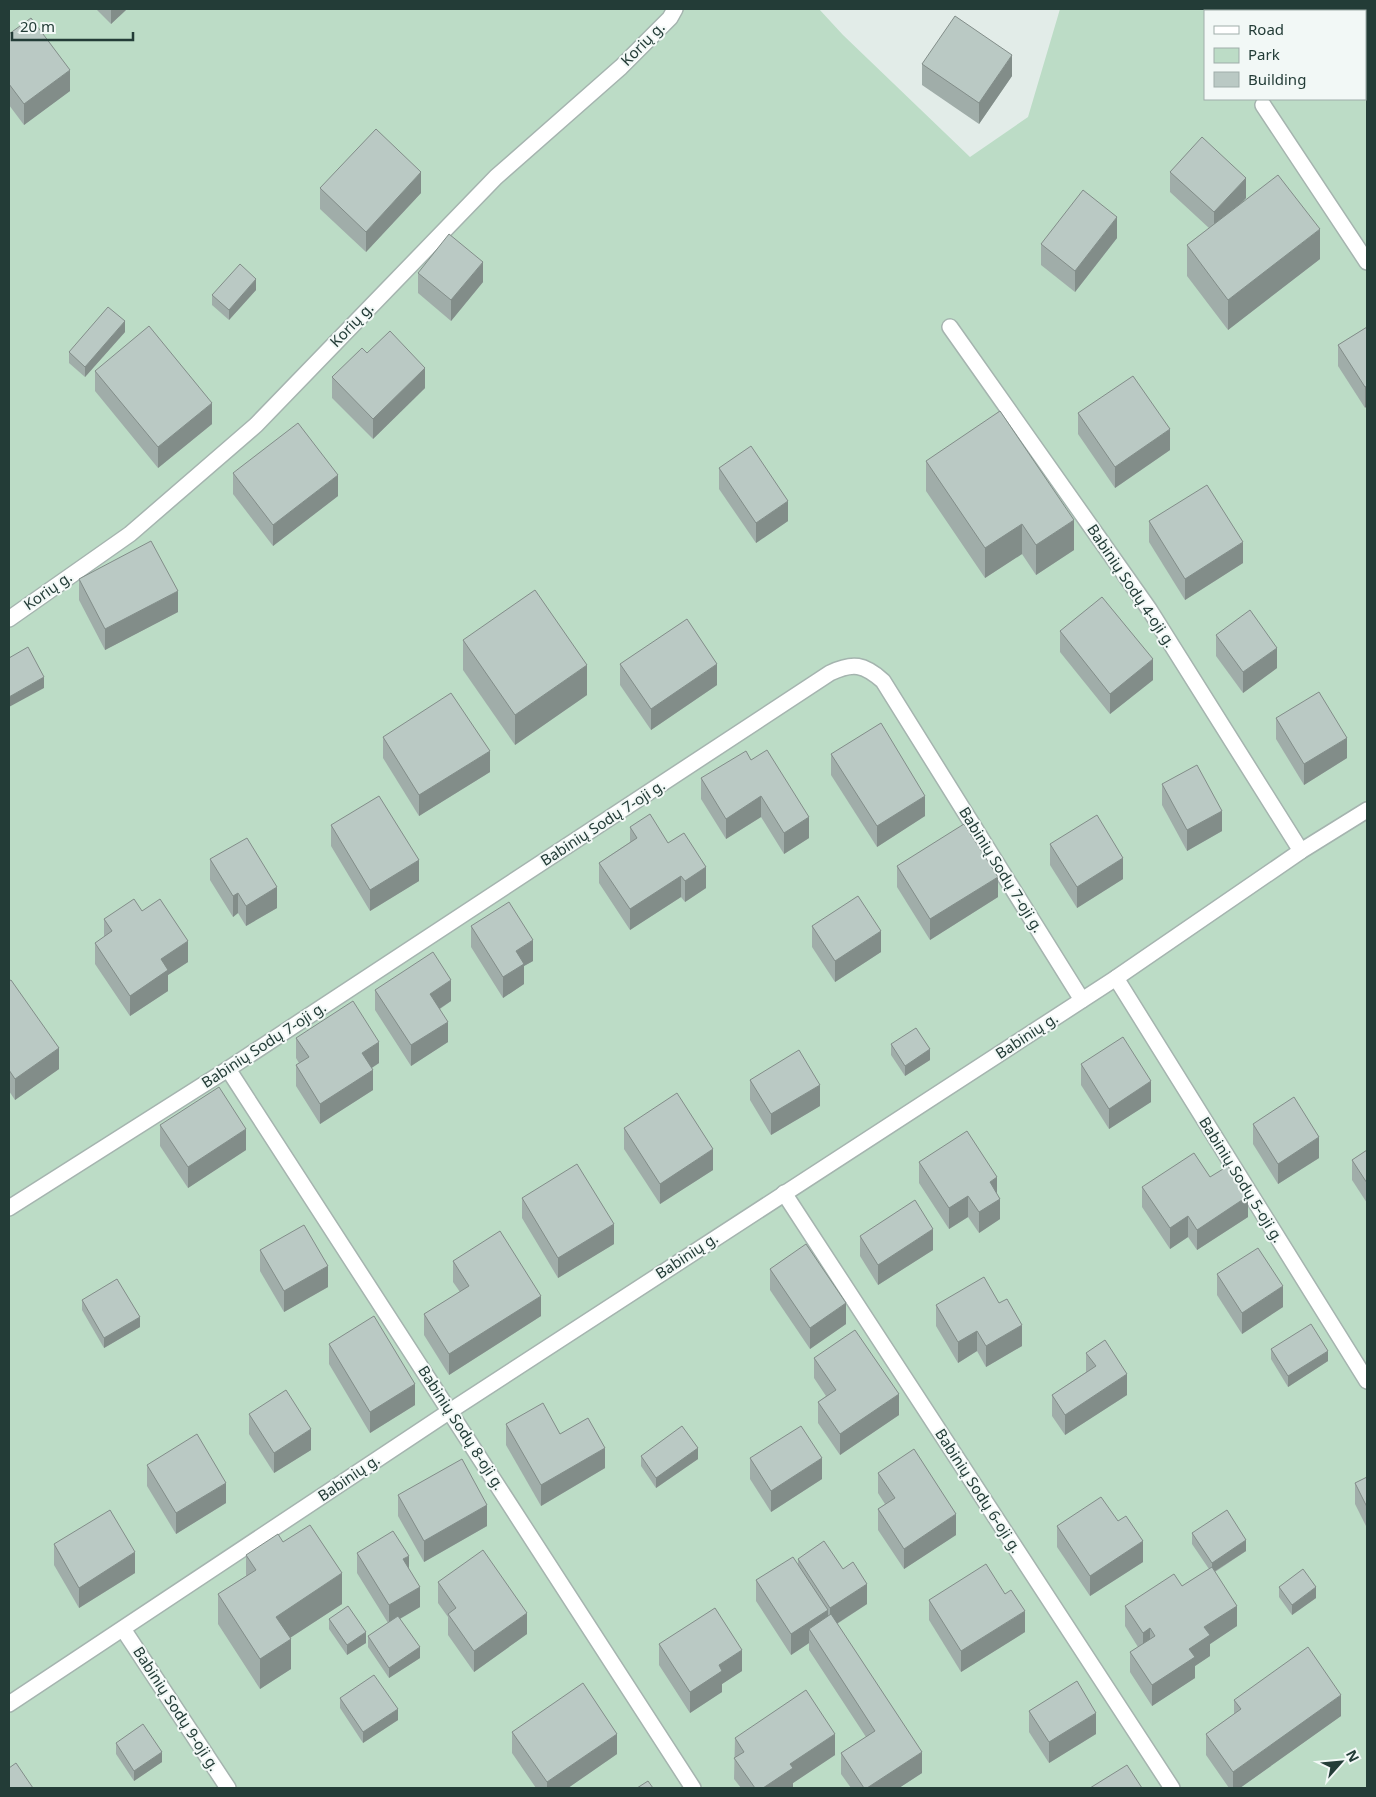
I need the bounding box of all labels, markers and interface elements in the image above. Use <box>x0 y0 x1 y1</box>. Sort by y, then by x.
scale bar <box>12 10 134 42</box>
legend <box>1204 10 1366 100</box>
text: 20 m <box>20 16 55 36</box>
street label: Korių g. <box>616 17 669 70</box>
text: Road <box>1248 19 1284 39</box>
text: Park <box>1248 44 1280 64</box>
text: Building <box>1248 69 1306 89</box>
street label: Korių g. <box>325 298 378 351</box>
street label: Babinių Sodų 4-oji g. <box>1083 520 1181 651</box>
street label: Korių g. <box>19 566 76 614</box>
street label: Babinių Sodų 7-oji g. <box>536 774 669 870</box>
street label: Babinių Sodų 7-oji g. <box>955 803 1049 936</box>
street label: Babinių Sodų 7-oji g. <box>197 996 330 1092</box>
street label: Babinių g. <box>991 1007 1062 1063</box>
street label: Babinių Sodų 5-oji g. <box>1195 1113 1289 1246</box>
street label: Babinių g. <box>651 1227 722 1283</box>
street label: Babinių Sodų 8-oji g. <box>414 1361 510 1494</box>
street label: Babinių Sodų 6-oji g. <box>931 1424 1027 1557</box>
street label: Babinių g. <box>313 1449 383 1505</box>
street label: Babinių Sodų 9-oji g. <box>129 1642 225 1775</box>
north arrow <box>1316 1737 1366 1787</box>
text: N <box>1342 1746 1364 1765</box>

